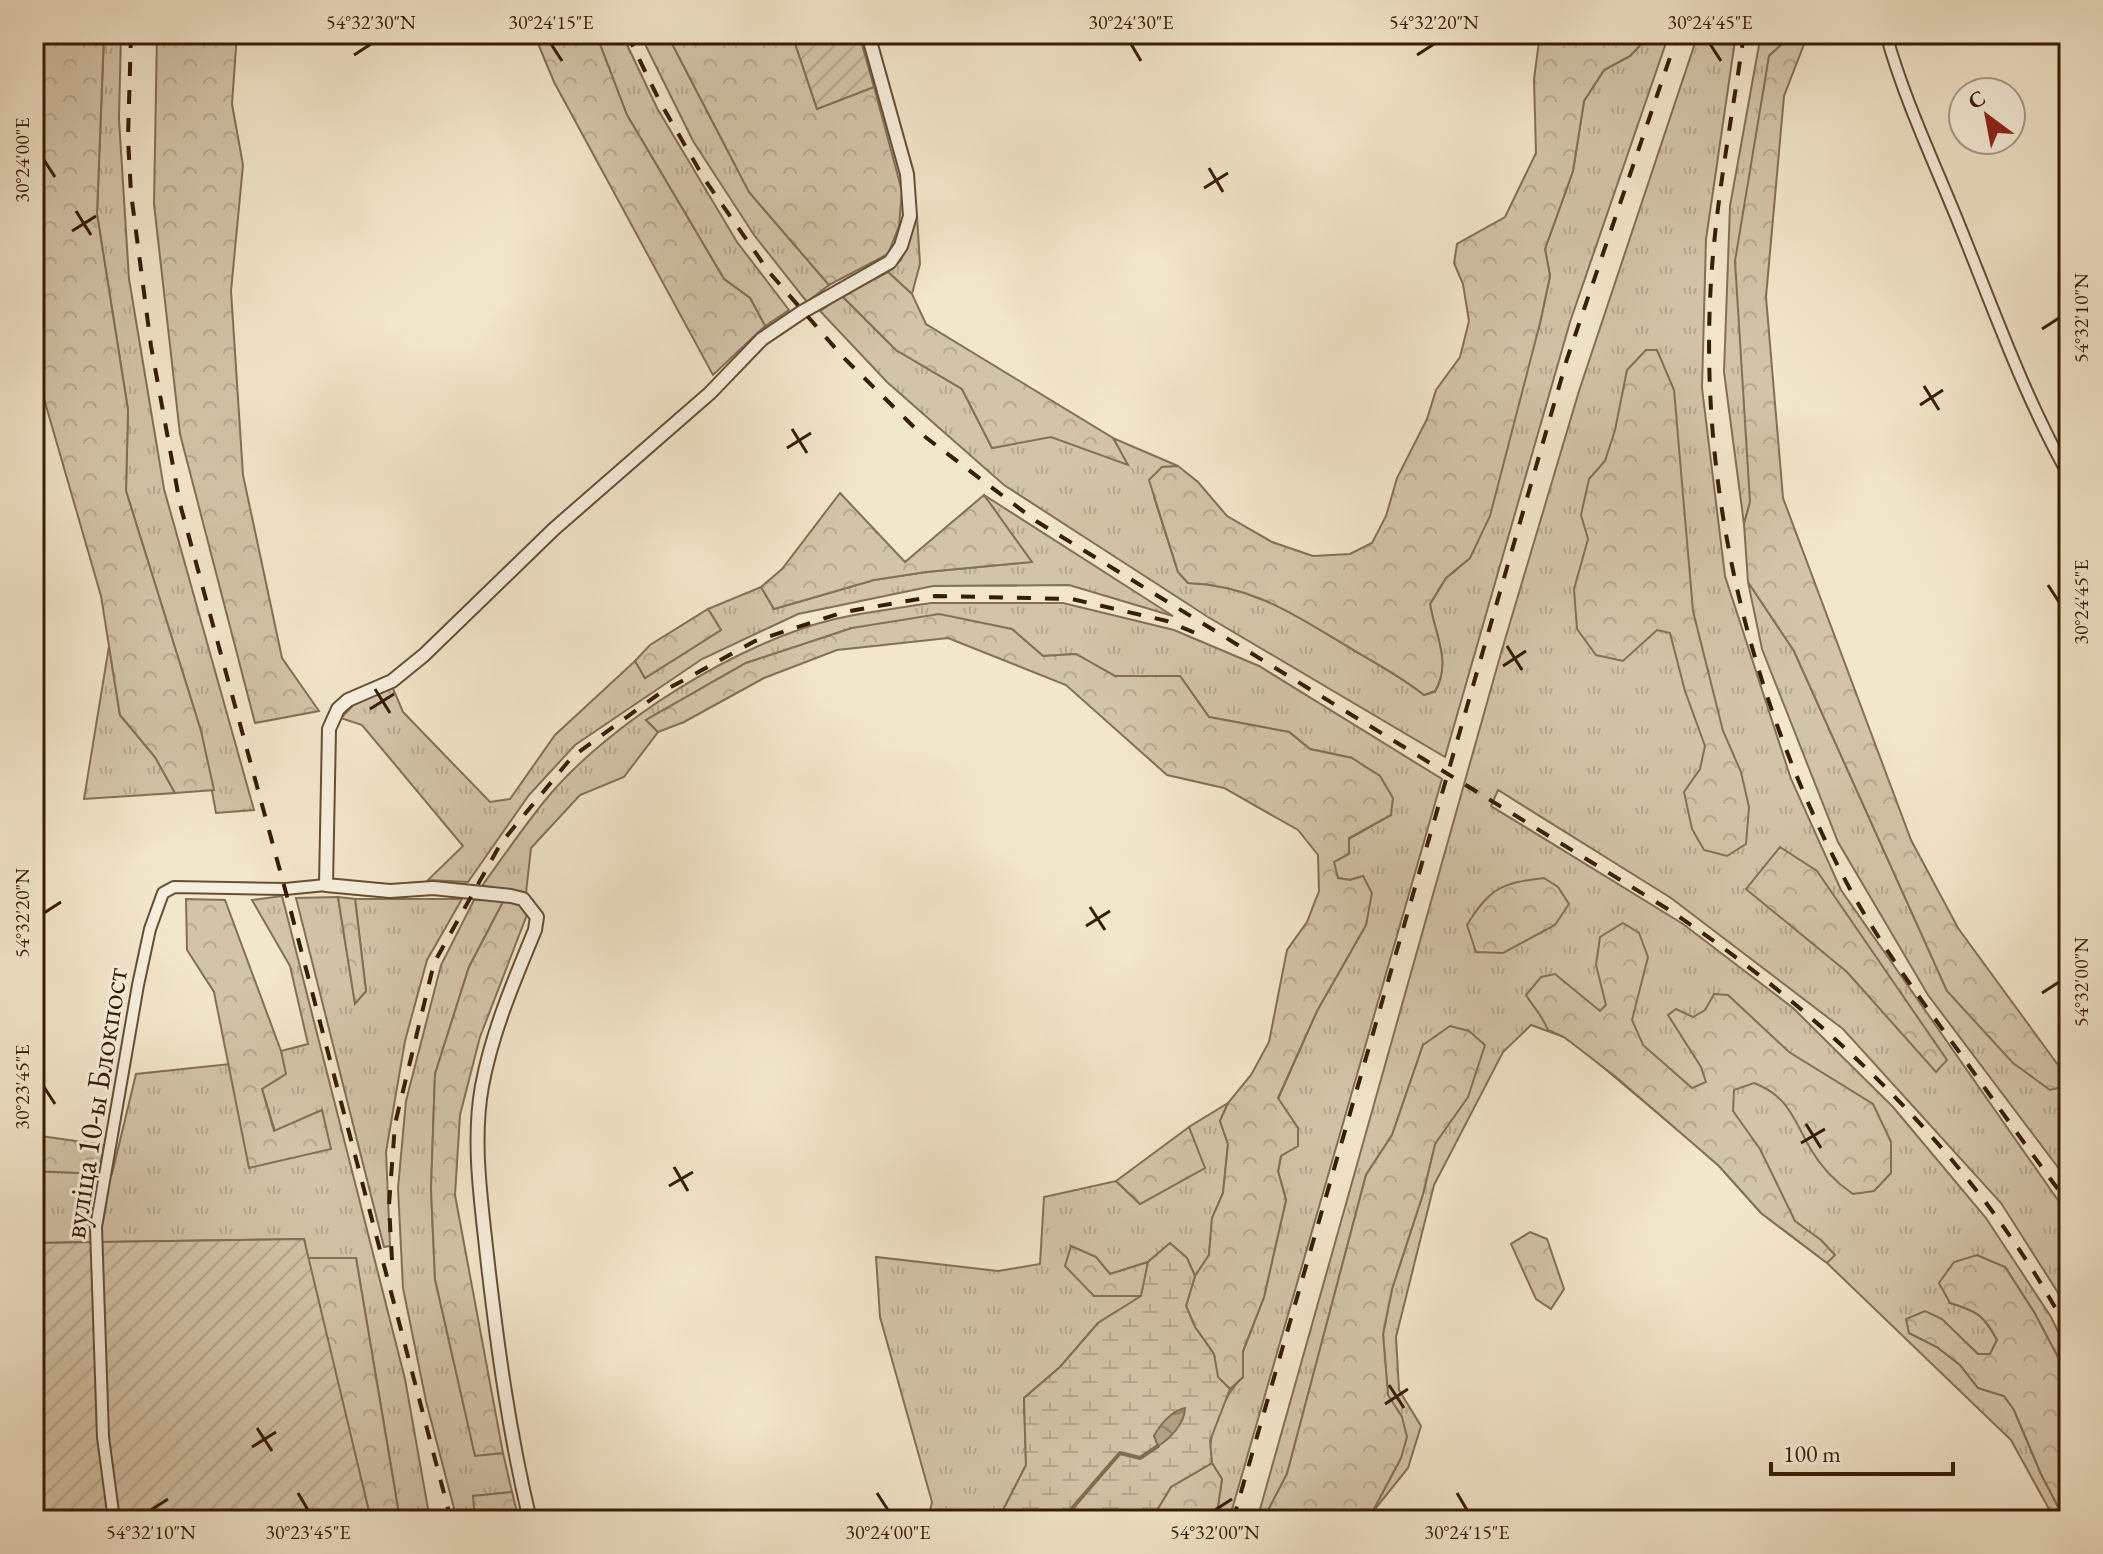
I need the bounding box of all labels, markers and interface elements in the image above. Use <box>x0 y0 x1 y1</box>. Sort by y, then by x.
text: 54°32'30"N <box>326 9 416 35</box>
text: 30°24'15"E <box>508 9 594 35</box>
text: 30°24'30"E <box>1088 9 1174 35</box>
text: 54°32'20"N <box>1389 9 1479 35</box>
text: 30°24'45"E <box>1667 9 1753 35</box>
north arrow <box>1947 76 2027 156</box>
text: С <box>1962 83 1991 116</box>
text: 30°24'00"E <box>9 117 35 203</box>
text: 54°32'10"N <box>2068 273 2094 363</box>
text: 30°24'45"E <box>2068 559 2094 645</box>
text: 54°32'20"N <box>9 868 35 958</box>
text: 54°32'00"N <box>2068 937 2094 1027</box>
street label: вуліца 10-ы Блокпост <box>53 964 137 1242</box>
text: 30°23'45"E <box>9 1044 35 1130</box>
scale bar <box>1771 1426 1953 1476</box>
text: 100 m <box>1783 1438 1841 1469</box>
text: 54°32'10"N <box>106 1519 196 1545</box>
text: 30°23'45"E <box>265 1519 351 1545</box>
text: 30°24'00"E <box>845 1519 931 1545</box>
text: 54°32'00"N <box>1170 1519 1260 1545</box>
text: 30°24'15"E <box>1424 1519 1510 1545</box>

